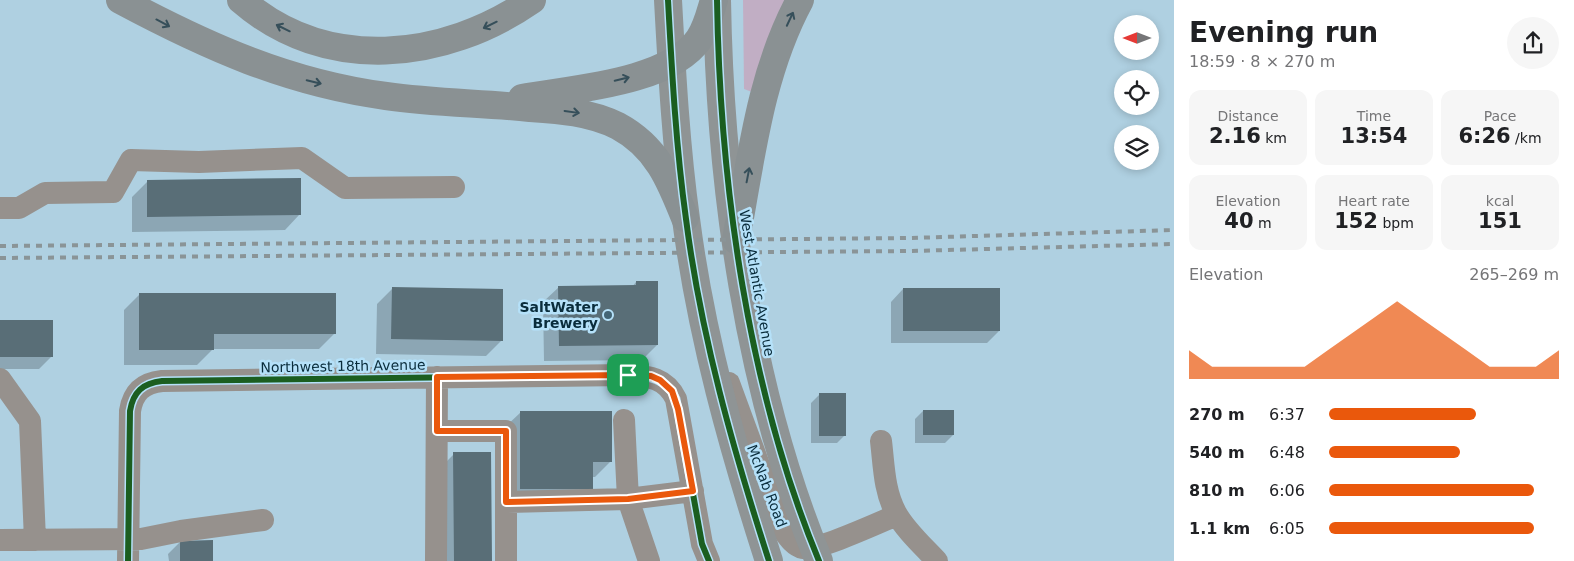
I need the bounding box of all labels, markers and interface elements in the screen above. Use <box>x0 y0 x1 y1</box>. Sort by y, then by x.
one-way arrow <box>786 12 796 27</box>
north arrow <box>1114 15 1159 60</box>
map controls <box>1114 15 1159 170</box>
text: Evening run <box>1189 16 1378 49</box>
button: share <box>1507 17 1559 69</box>
one-way arrow <box>156 18 171 28</box>
one-way arrow <box>483 20 498 30</box>
one-way arrow <box>276 23 291 33</box>
text: 18:59 · 8 × 270 m <box>1189 52 1335 71</box>
button: locate <box>1114 70 1159 115</box>
one-way arrow <box>614 74 630 83</box>
one-way arrow <box>306 78 322 87</box>
one-way arrow <box>563 107 579 117</box>
text: Distance <box>1217 108 1279 124</box>
text: Time <box>1357 108 1391 124</box>
text: Pace <box>1484 108 1516 124</box>
text: 2.16 <box>1209 124 1261 148</box>
text: 13:54 <box>1341 124 1407 148</box>
text: 6:26 <box>1458 124 1511 148</box>
button: layers <box>1114 125 1159 170</box>
text: km <box>1261 130 1287 146</box>
text: /km <box>1511 130 1542 146</box>
one-way arrow <box>744 167 753 183</box>
text: Elevation <box>1215 193 1281 209</box>
text: Heart rate <box>1338 193 1410 209</box>
text: kcal <box>1486 193 1514 209</box>
street label: West Atlantic Avenue <box>736 208 778 358</box>
text: 40 <box>1224 209 1254 233</box>
text: 152 <box>1334 209 1378 233</box>
text: 151 <box>1478 209 1522 233</box>
text: m <box>1254 215 1272 231</box>
text: bpm <box>1378 215 1414 231</box>
text: Elevation <box>1189 265 1263 284</box>
text: 265–269 m <box>1469 265 1559 284</box>
place label: SaltWater Brewery <box>519 299 598 331</box>
marker: SaltWater Brewery <box>602 309 614 321</box>
pin <box>607 354 649 396</box>
street label: Northwest 18th Avenue <box>260 357 426 375</box>
icon: arrive <box>614 361 642 389</box>
text: 270 m <box>1189 405 1245 424</box>
text: 6:37 <box>1269 405 1305 424</box>
street label: McNab Road <box>744 442 790 530</box>
text: 540 m <box>1189 443 1245 462</box>
text: 6:48 <box>1269 443 1305 462</box>
text: 810 m <box>1189 481 1245 500</box>
text: 6:06 <box>1269 481 1305 500</box>
text: 1.1 km <box>1189 519 1250 538</box>
text: 6:05 <box>1269 519 1305 538</box>

